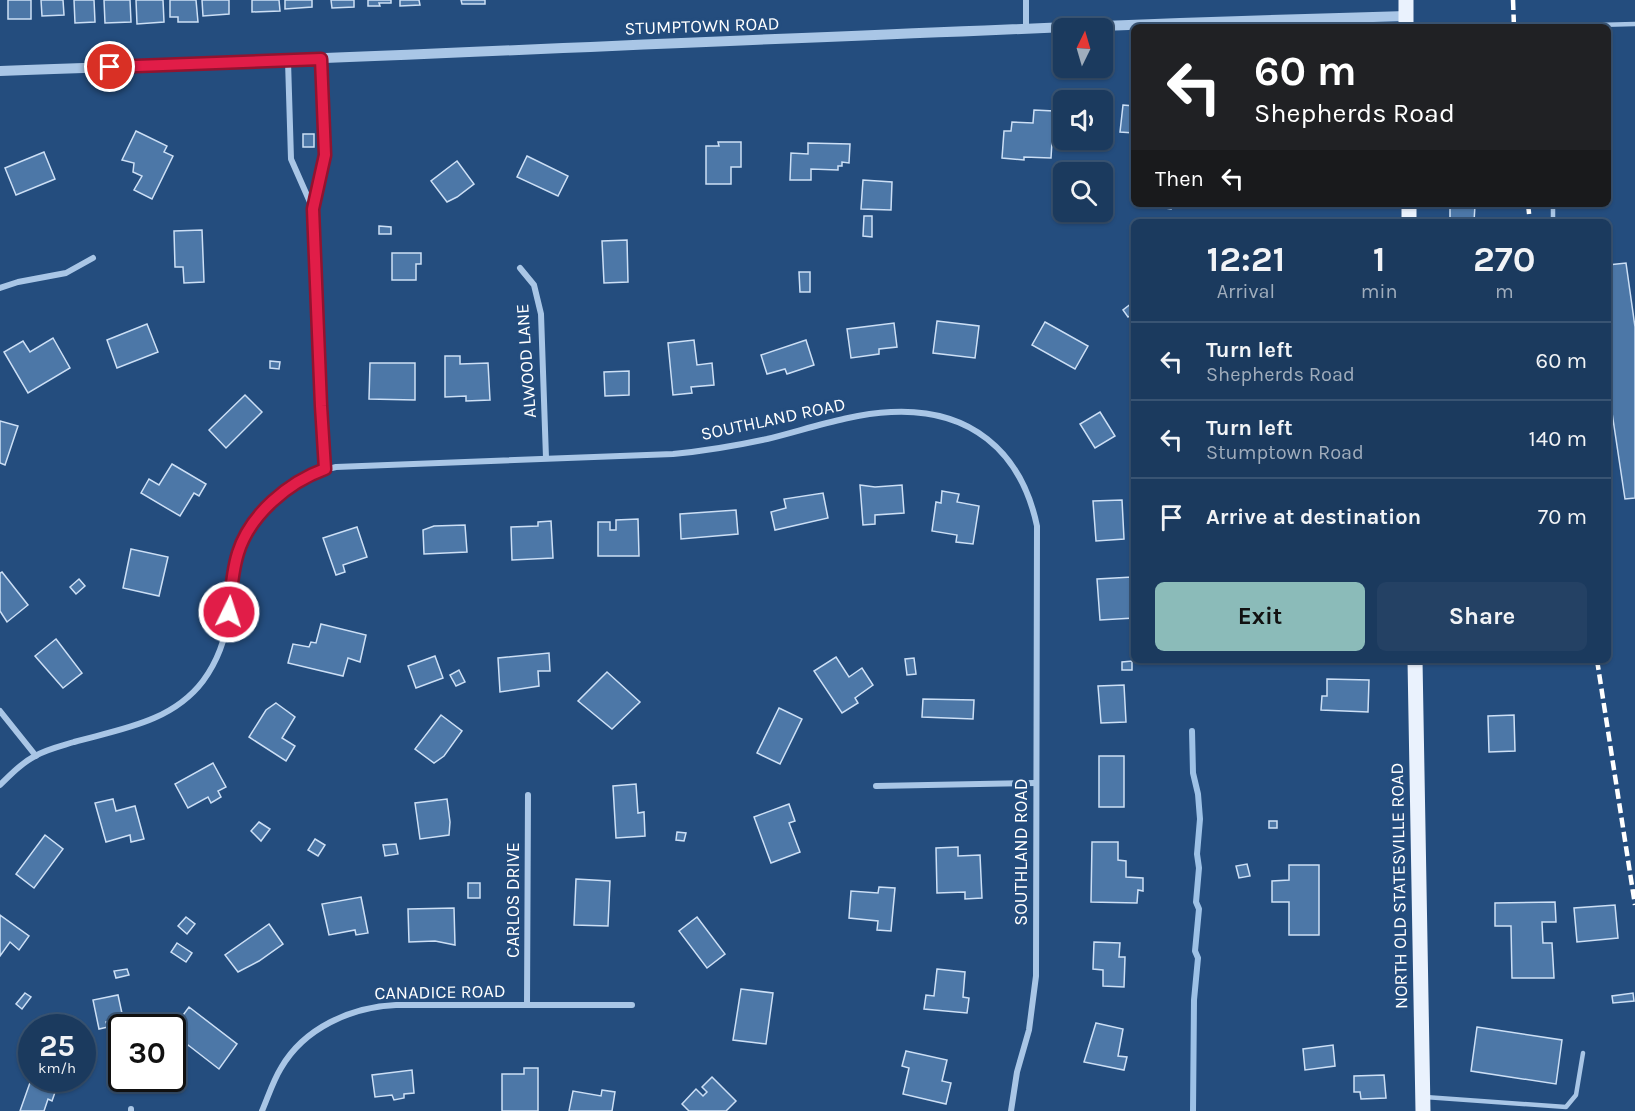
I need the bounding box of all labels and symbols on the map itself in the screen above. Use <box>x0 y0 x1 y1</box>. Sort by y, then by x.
street label: STUMPTOWN ROAD <box>624 12 780 40</box>
north arrow <box>1053 18 1113 78</box>
pin <box>84 41 135 92</box>
street label: ALWOOD LANE <box>511 303 541 419</box>
street label: SOUTHLAND ROAD <box>699 393 847 445</box>
position arrow <box>197 580 261 644</box>
street label: NORTH OLD STATESVILLE ROAD <box>1386 763 1412 1009</box>
street label: SOUTHLAND ROAD <box>1010 778 1032 926</box>
street label: CARLOS DRIVE <box>502 842 524 958</box>
street label: CANADICE ROAD <box>374 980 506 1004</box>
speed limit sign: 30 <box>108 1014 186 1092</box>

